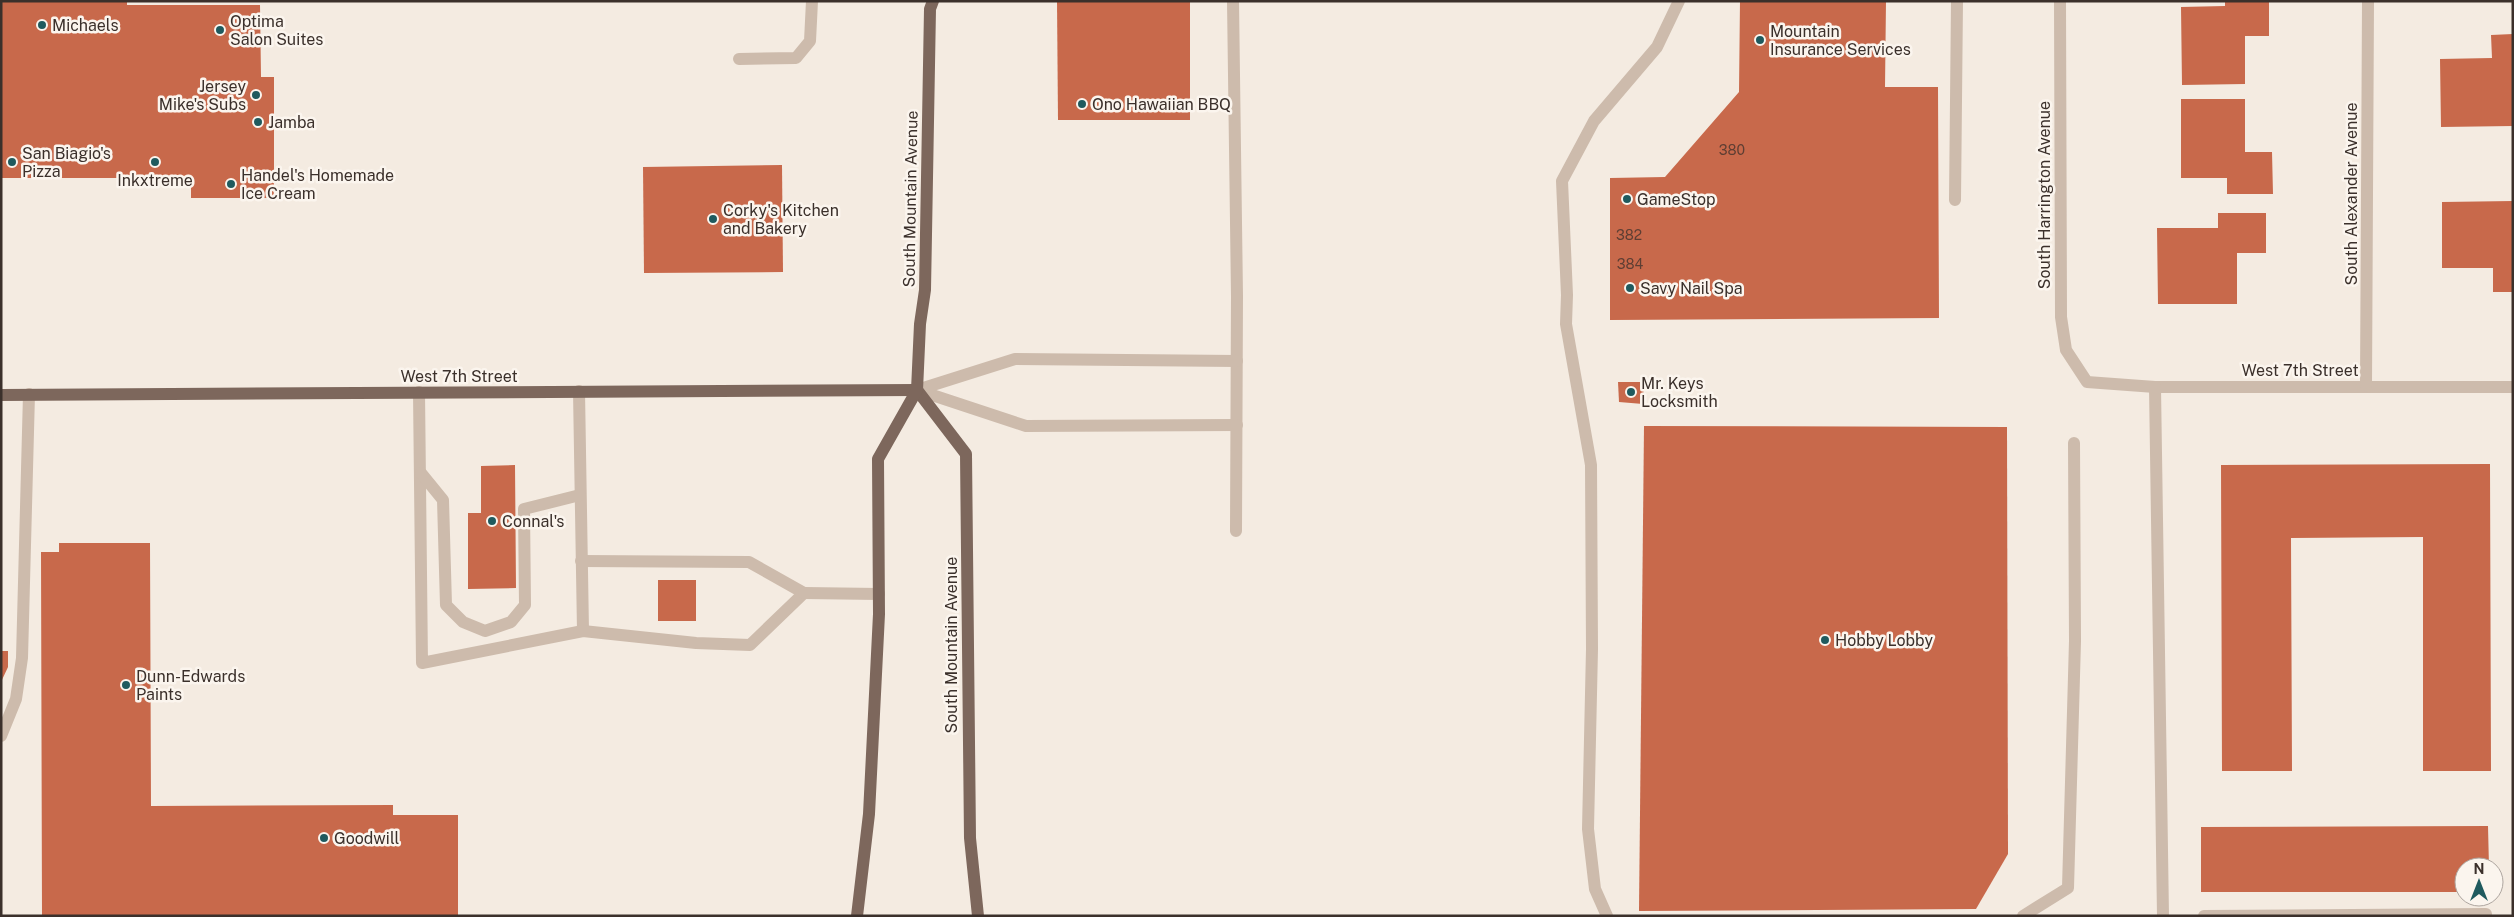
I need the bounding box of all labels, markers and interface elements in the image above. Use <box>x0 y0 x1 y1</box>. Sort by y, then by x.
place label: Optima Salon Suites <box>230 12 323 49</box>
place label: Michaels <box>52 16 119 35</box>
marker: Michaels <box>36 19 48 31</box>
place label: Mountain Insurance Services <box>1770 22 1911 59</box>
marker: Optima Salon Suites <box>214 24 226 36</box>
marker: Mountain Insurance Services <box>1754 34 1766 46</box>
place label: Jersey Mike's Subs <box>159 77 246 114</box>
marker: Jersey Mike's Subs <box>250 89 262 101</box>
place label: Ono Hawaiian BBQ <box>1092 95 1231 114</box>
marker: Ono Hawaiian BBQ <box>1076 98 1088 110</box>
street label: South Harrington Avenue <box>2035 101 2054 289</box>
street label: South Alexander Avenue <box>2342 102 2361 286</box>
street label: South Mountain Avenue <box>899 110 922 288</box>
place label: Jamba <box>268 113 315 132</box>
marker: Jamba <box>252 116 264 128</box>
house number: 380 <box>1719 142 1745 158</box>
place label: San Biagio's Pizza <box>22 144 111 181</box>
marker: San Biagio's Pizza <box>6 156 18 168</box>
marker: Inkxtreme <box>149 156 161 168</box>
place label: Handel's Homemade Ice Cream <box>241 166 394 203</box>
place label: Inkxtreme <box>117 171 193 190</box>
marker: Handel's Homemade Ice Cream <box>225 178 237 190</box>
place label: GameStop <box>1637 190 1715 209</box>
marker: GameStop <box>1621 193 1633 205</box>
place label: Corky's Kitchen and Bakery <box>723 201 839 238</box>
marker: Corky's Kitchen and Bakery <box>707 213 719 225</box>
house number: 382 <box>1616 227 1642 243</box>
house number: 384 <box>1617 256 1643 272</box>
place label: Savy Nail Spa <box>1640 279 1743 298</box>
marker: Savy Nail Spa <box>1624 282 1636 294</box>
street label: West 7th Street <box>2241 361 2359 380</box>
street label: West 7th Street <box>400 367 518 386</box>
place label: Mr. Keys Locksmith <box>1641 374 1718 411</box>
marker: Mr. Keys Locksmith <box>1625 386 1637 398</box>
place label: Connal's <box>502 512 564 531</box>
marker: Connal's <box>486 515 498 527</box>
street label: South Mountain Avenue <box>942 557 961 733</box>
place label: Hobby Lobby <box>1835 631 1934 650</box>
marker: Hobby Lobby <box>1819 634 1831 646</box>
place label: Dunn-Edwards Paints <box>136 667 245 704</box>
marker: Dunn-Edwards Paints <box>120 679 132 691</box>
place label: Goodwill <box>334 829 400 848</box>
marker: Goodwill <box>318 832 330 844</box>
north arrow <box>2454 857 2504 907</box>
text: N <box>2474 861 2484 877</box>

